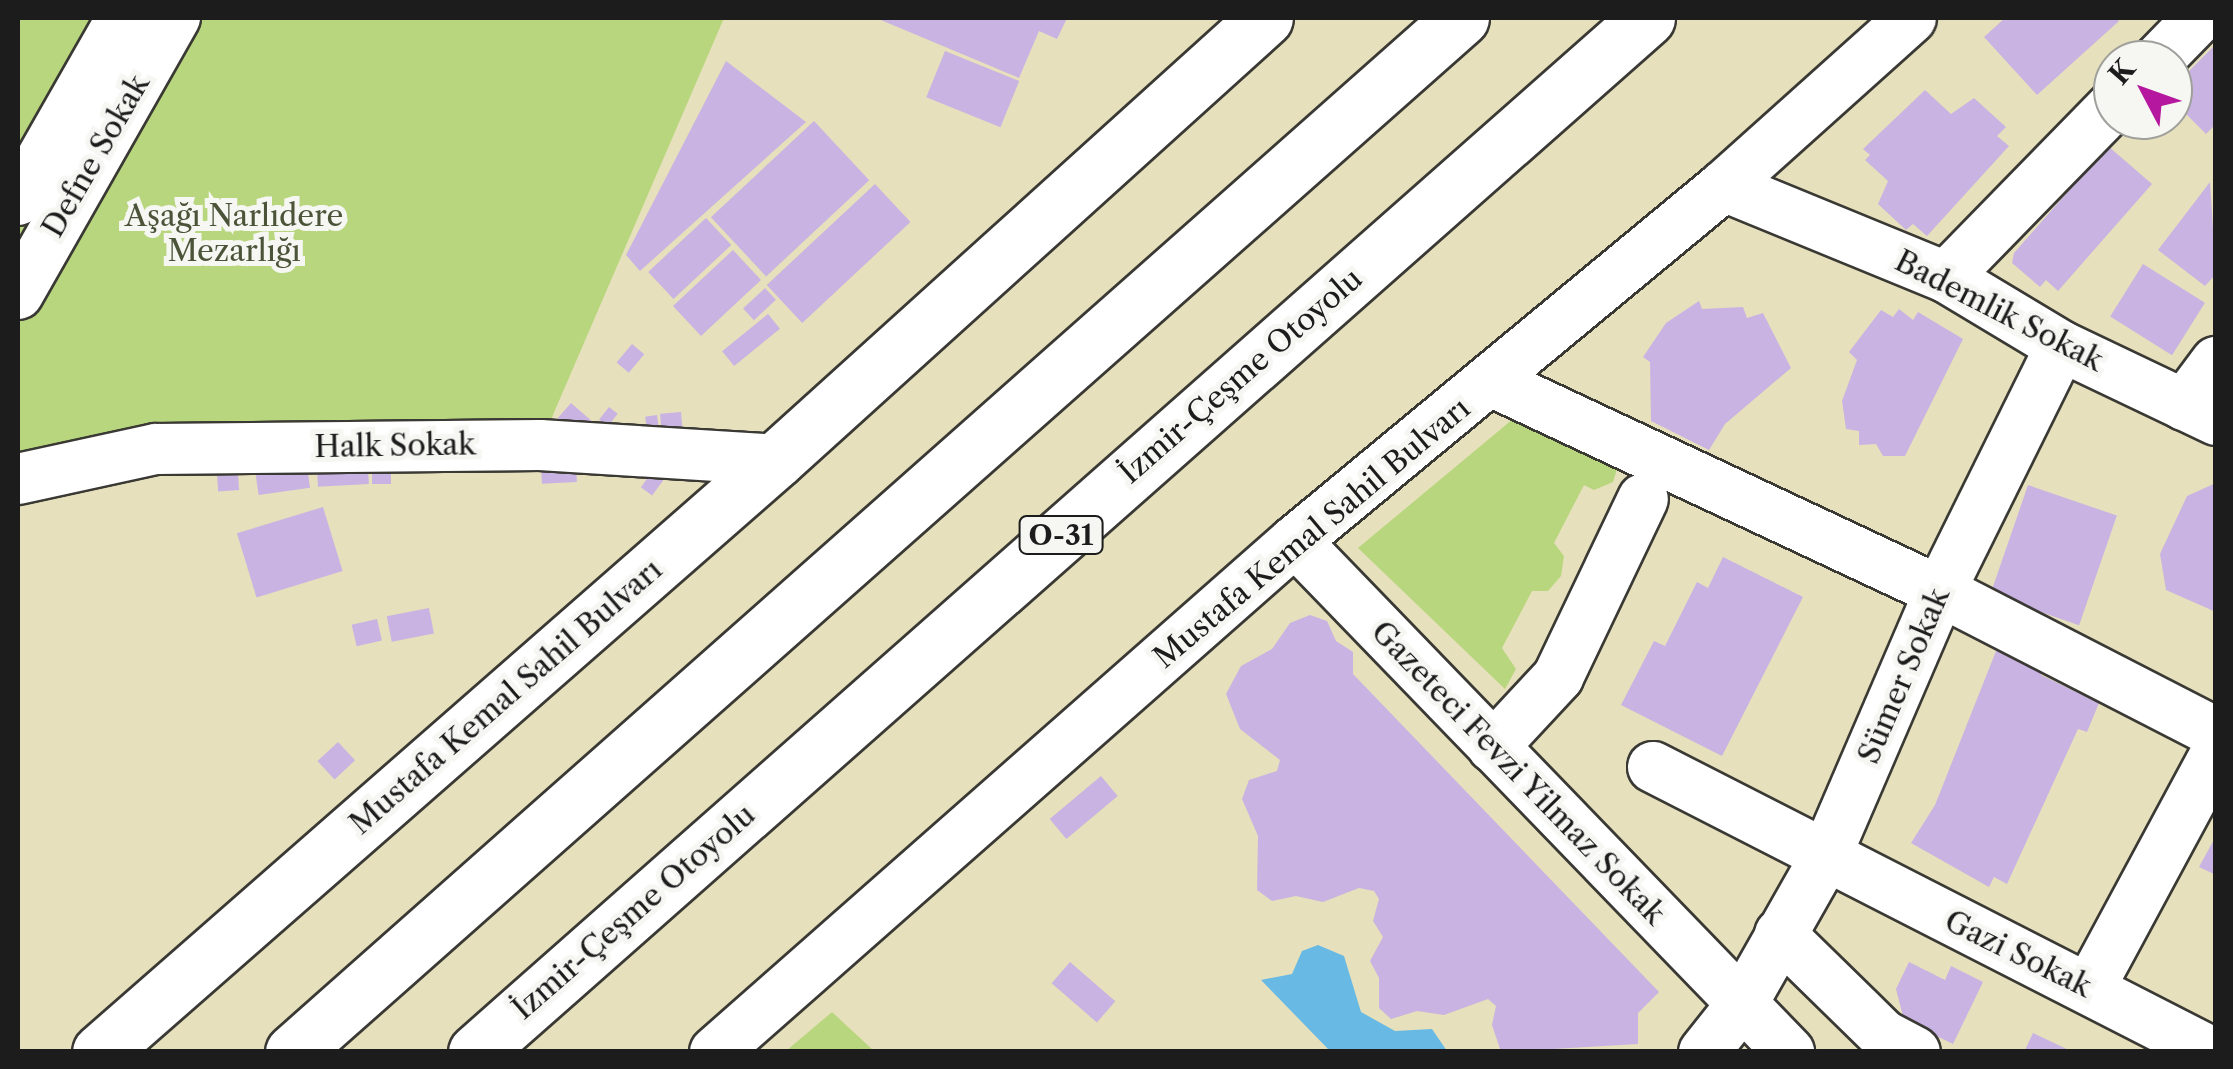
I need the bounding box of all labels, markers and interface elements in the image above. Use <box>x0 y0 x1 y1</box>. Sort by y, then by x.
north arrow <box>2093 40 2193 140</box>
text: K <box>2102 52 2142 91</box>
street label: Defne Sokak <box>35 68 157 244</box>
park label: Aşağı Narlıdere Mezarlığı <box>125 198 343 268</box>
street label: Bademlik Sokak <box>1889 243 2109 379</box>
street label: İzmir-Çeşme Otoyolu <box>1112 261 1370 491</box>
street label: Mustafa Kemal Sahil Bulvarı <box>1147 390 1477 676</box>
street label: Halk Sokak <box>314 427 476 465</box>
road number: O-31 <box>1018 512 1104 558</box>
street label: Mustafa Kemal Sahil Bulvarı <box>343 552 669 842</box>
street label: Sümer Sokak <box>1851 583 1957 769</box>
street label: Gazeteci Fevzi Yilmaz Sokak <box>1363 614 1673 932</box>
street label: İzmir-Çeşme Otoyolu <box>505 797 763 1027</box>
street label: Gazi Sokak <box>1939 903 2097 1005</box>

